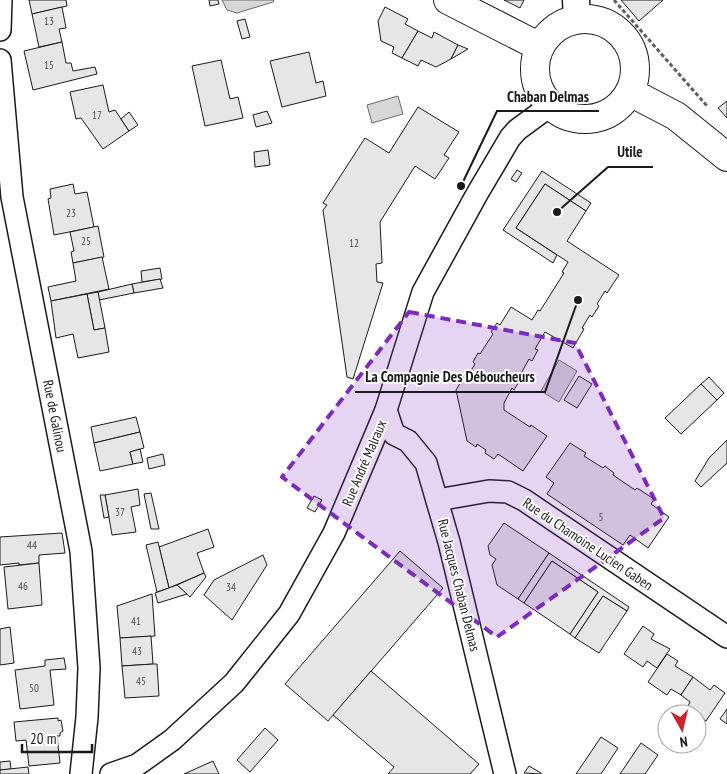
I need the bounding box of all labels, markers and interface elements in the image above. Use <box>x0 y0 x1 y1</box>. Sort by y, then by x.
house number: 13 <box>44 14 54 28</box>
house number: 15 <box>44 58 54 72</box>
callout: Chaban Delmas <box>497 81 599 111</box>
text: Chaban Delmas <box>507 87 589 106</box>
house number: 17 <box>92 108 102 122</box>
callout: Utile <box>608 137 653 167</box>
text: Utile <box>617 142 643 161</box>
house number: 23 <box>66 206 76 220</box>
house number: 25 <box>81 234 91 248</box>
house number: 12 <box>349 236 359 250</box>
callout: La Compagnie Des Déboucheurs <box>355 362 545 392</box>
text: La Compagnie Des Déboucheurs <box>365 367 535 386</box>
street label: Rue de Galinou <box>39 378 71 454</box>
street label: Rue André Malraux <box>338 417 390 509</box>
street label: Rue du Chamoine Lucien Gaben <box>520 494 656 594</box>
house number: 37 <box>115 505 125 519</box>
house number: 5 <box>599 510 604 524</box>
street label: Rue Jacques Chaban Delmas <box>434 517 484 653</box>
house number: 44 <box>27 538 37 552</box>
house number: 46 <box>18 579 28 593</box>
house number: 34 <box>226 580 236 594</box>
house number: 41 <box>131 614 141 628</box>
house number: 43 <box>132 644 142 658</box>
house number: 45 <box>136 674 146 688</box>
house number: 50 <box>29 681 39 695</box>
north arrow <box>657 704 707 754</box>
scale bar <box>22 722 92 754</box>
text: 20 m <box>30 729 56 748</box>
text: N <box>679 732 689 751</box>

